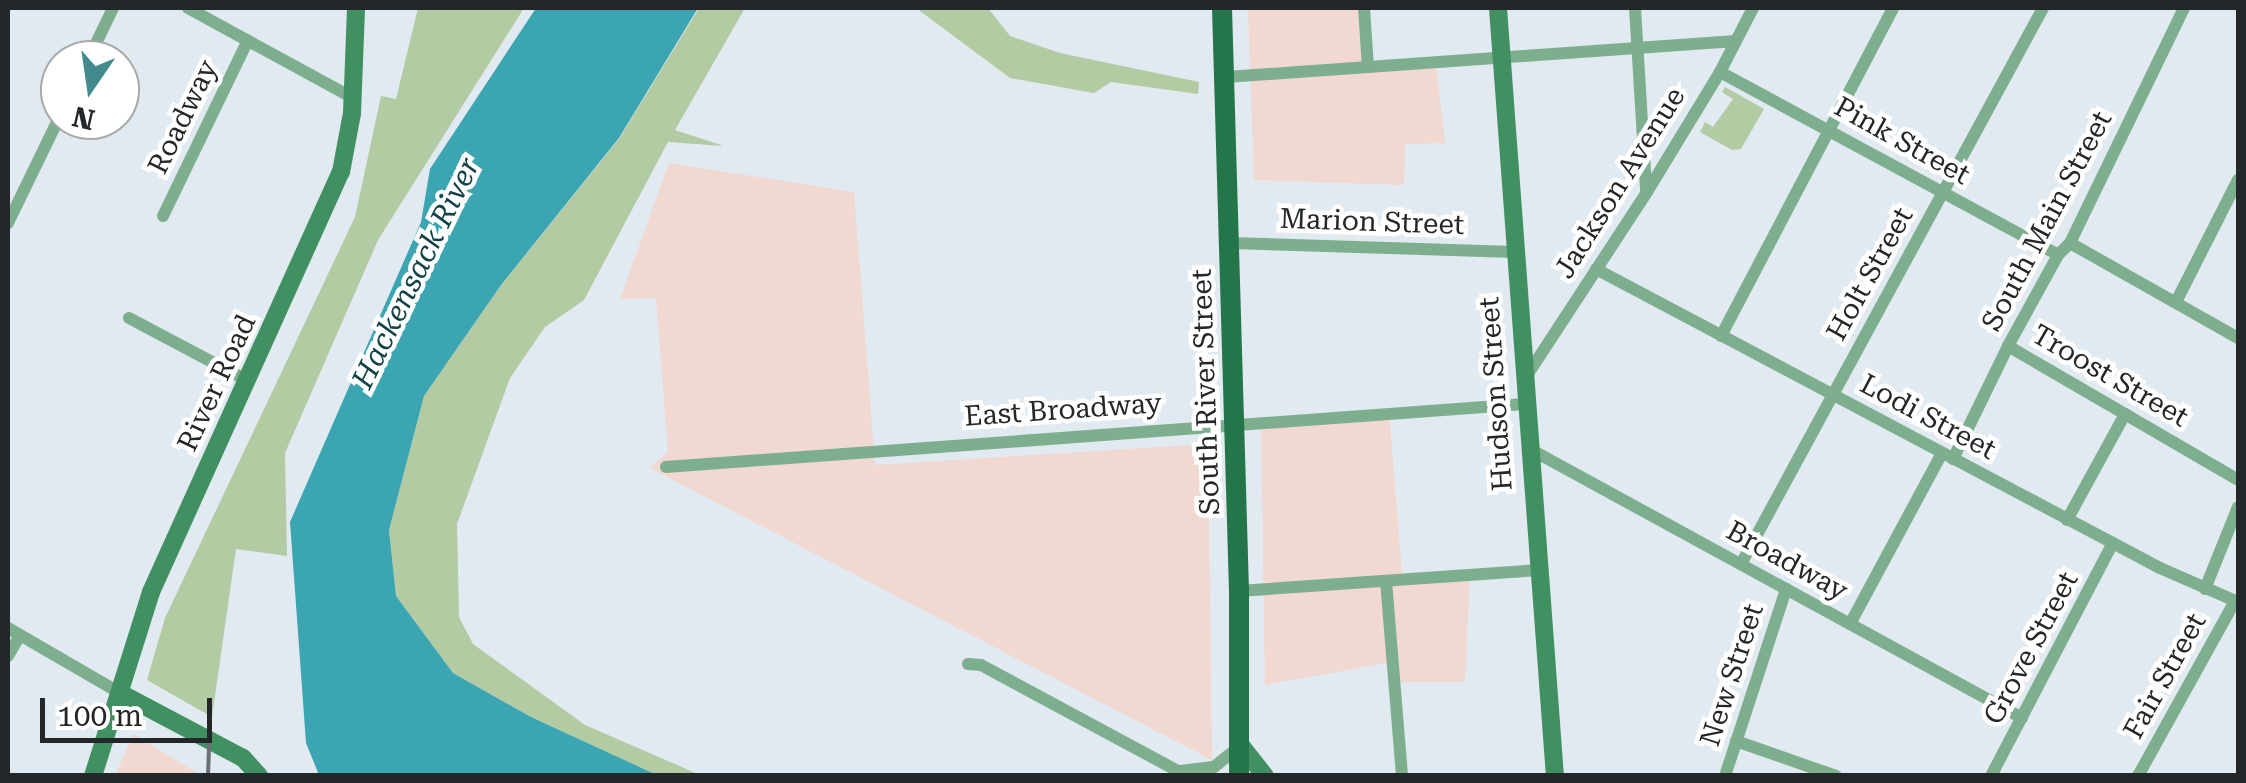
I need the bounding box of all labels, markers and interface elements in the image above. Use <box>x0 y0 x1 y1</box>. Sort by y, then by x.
north arrow <box>40 40 140 140</box>
street label: Roadway <box>141 55 225 179</box>
street label: Jackson Avenue <box>1548 81 1692 285</box>
street label: Pink Street <box>1828 90 1976 192</box>
text: N <box>69 99 98 136</box>
street label: South Main Street <box>1975 105 2119 337</box>
water label: Hackensack River <box>344 152 488 394</box>
street label: Marion Street <box>1279 202 1465 242</box>
street label: Holt Street <box>1820 202 1920 346</box>
street label: South River Street <box>1185 268 1227 516</box>
street label: Hudson Street <box>1472 296 1520 492</box>
street label: River Road <box>171 309 263 457</box>
street label: Troost Street <box>2026 318 2194 434</box>
street label: Lodi Street <box>1854 367 2002 467</box>
street label: East Broadway <box>963 386 1163 434</box>
street label: Broadway <box>1720 514 1854 608</box>
street label: Grove Street <box>1977 566 2085 730</box>
street label: New Street <box>1693 600 1771 750</box>
street label: Fair Street <box>2117 607 2213 745</box>
scale bar <box>45 678 218 740</box>
text: 100 m <box>57 698 142 733</box>

